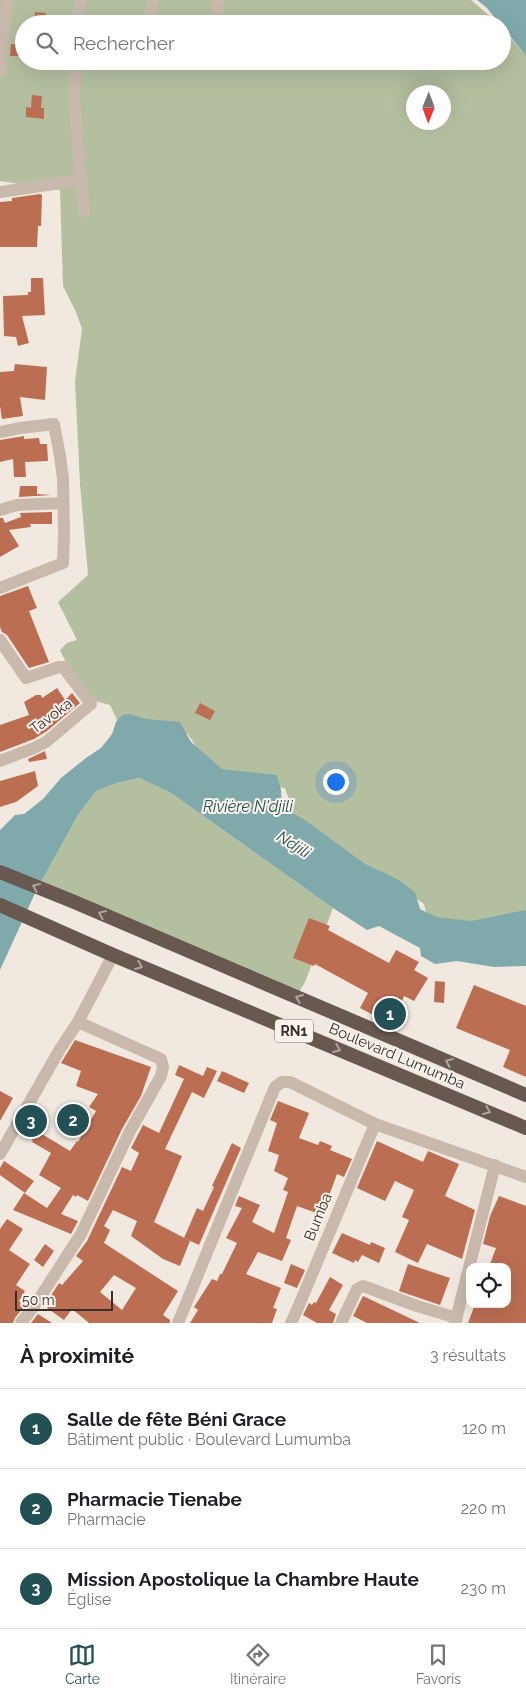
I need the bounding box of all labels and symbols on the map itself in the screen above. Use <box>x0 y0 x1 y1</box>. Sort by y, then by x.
north arrow <box>406 85 451 130</box>
street label: Tavoka <box>26 694 76 738</box>
your location <box>323 769 349 795</box>
water label: Rivière N'djili <box>203 797 294 816</box>
water label: Ndjili <box>274 827 314 862</box>
one-way arrow <box>32 882 41 893</box>
one-way arrow <box>98 909 107 920</box>
one-way arrow <box>134 960 143 970</box>
one-way arrow <box>295 994 304 1005</box>
pin: 1 <box>374 995 406 1033</box>
road number: RN1 <box>275 1019 313 1042</box>
street label: Boulevard Lumumba <box>326 1019 468 1093</box>
one-way arrow <box>332 1042 341 1053</box>
one-way arrow <box>445 1058 454 1068</box>
pin: 2 <box>57 1101 89 1139</box>
pin: 3 <box>15 1102 47 1140</box>
one-way arrow <box>482 1105 491 1116</box>
street label: Bumba <box>300 1190 336 1244</box>
scale bar <box>15 1288 112 1311</box>

